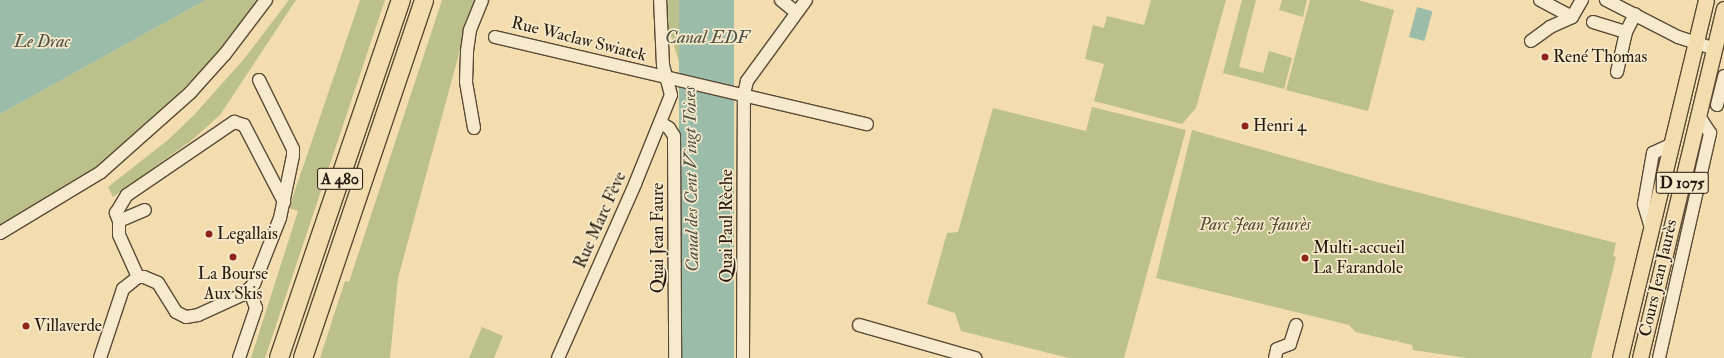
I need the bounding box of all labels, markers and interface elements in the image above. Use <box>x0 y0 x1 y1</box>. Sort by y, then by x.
street label: Rue Waclaw Swiatek <box>509 12 649 66</box>
water label: Canal EDF <box>665 27 749 49</box>
water label: Le Drac <box>14 31 70 53</box>
place label: René Thomas <box>1553 47 1647 67</box>
marker: René Thomas <box>1540 52 1550 62</box>
water label: Canal des Cent Vingt Toises <box>680 86 704 272</box>
place label: Henri 4 <box>1253 116 1306 136</box>
marker: Henri 4 <box>1240 121 1250 131</box>
road number: A 480 <box>317 165 363 193</box>
street label: Rue Marc Fève <box>570 169 630 271</box>
street label: Quai Paul Rèche <box>717 169 737 283</box>
road number: D 1075 <box>1655 169 1709 197</box>
street label: Quai Jean Faure <box>648 183 668 293</box>
park label: Parc Jean Jaurès <box>1199 215 1311 235</box>
street label: Cours Jean Jaurès <box>1635 217 1681 339</box>
place label: Legallais <box>217 224 278 244</box>
marker: Legallais <box>204 229 214 239</box>
place label: Multi-accueil La Farandole <box>1313 238 1405 278</box>
marker: La Bourse Aux Skis <box>228 252 238 262</box>
marker: Multi-accueil La Farandole <box>1300 253 1310 263</box>
place label: La Bourse Aux Skis <box>198 264 268 304</box>
place label: Villaverde <box>34 316 102 336</box>
marker: Villaverde <box>21 321 31 331</box>

